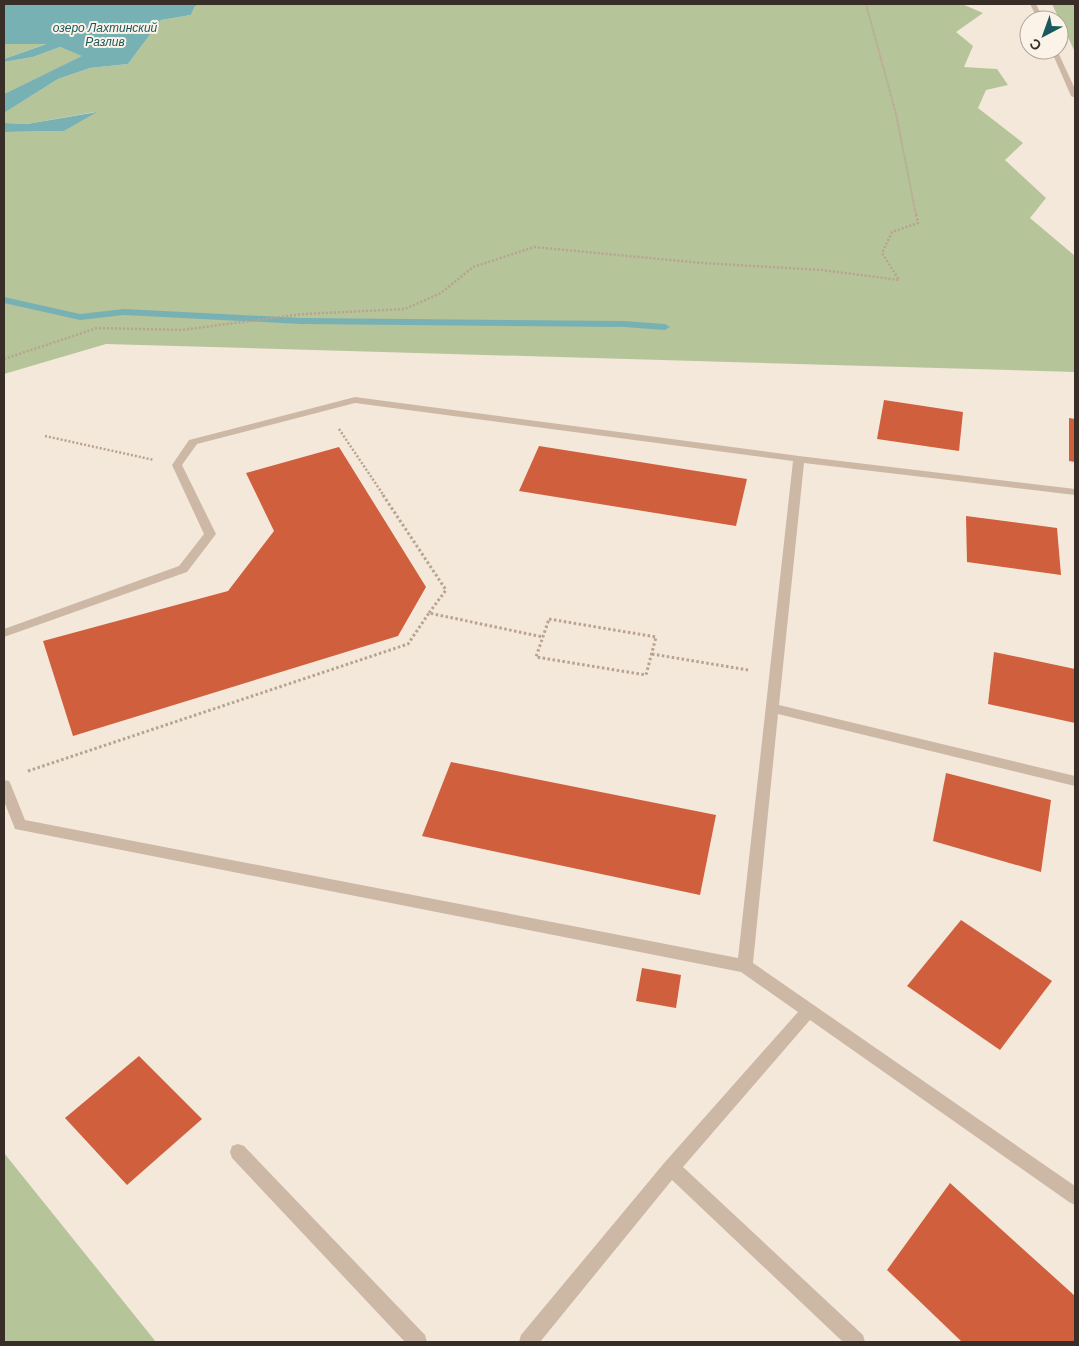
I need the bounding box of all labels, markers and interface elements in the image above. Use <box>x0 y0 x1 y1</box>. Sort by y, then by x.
north arrow <box>1019 10 1069 60</box>
water label: озеро Лахтинский Разлив <box>53 21 158 49</box>
text: С <box>1026 35 1045 54</box>

